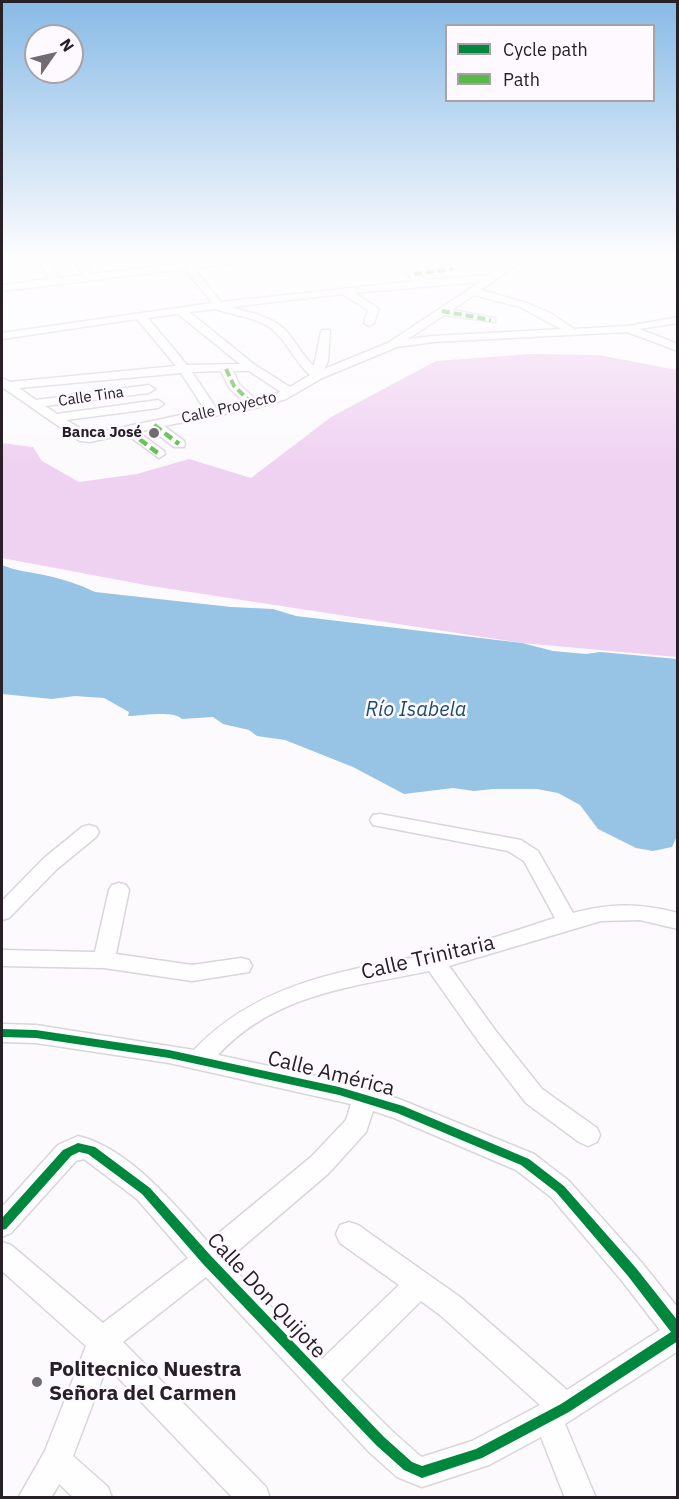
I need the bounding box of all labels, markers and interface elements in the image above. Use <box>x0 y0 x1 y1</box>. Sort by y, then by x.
north arrow <box>24 24 84 84</box>
legend <box>445 24 655 102</box>
text: N <box>56 35 79 55</box>
text: Cycle path <box>503 38 588 61</box>
text: Path <box>503 68 540 91</box>
street label: Calle Tina <box>57 383 125 411</box>
street label: Calle Proyecto <box>180 388 278 428</box>
place label: Banca José <box>62 424 142 442</box>
marker: Banca José <box>147 426 161 440</box>
water label: Río Isabela <box>366 698 466 722</box>
street label: Calle Trinitaria <box>359 930 497 986</box>
street label: Calle América <box>265 1046 397 1102</box>
street label: Calle Don Quijote <box>201 1228 331 1364</box>
place label: Politecnico Nuestra Señora del Carmen <box>49 1357 241 1407</box>
marker: Politecnico Nuestra Señora del Carmen <box>30 1375 44 1389</box>

